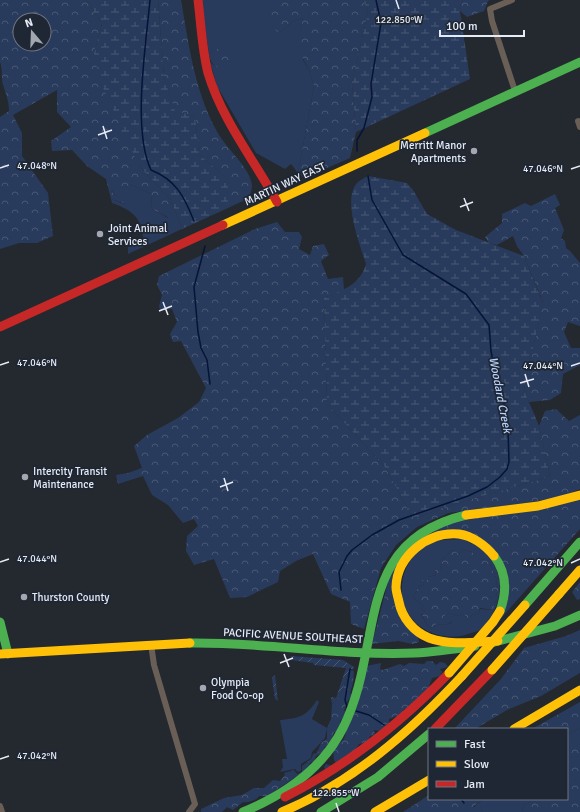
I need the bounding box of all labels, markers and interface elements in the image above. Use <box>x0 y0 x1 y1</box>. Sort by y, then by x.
north arrow <box>12 12 52 52</box>
scale bar <box>440 12 524 38</box>
text: 122.850°W <box>375 14 423 26</box>
text: N <box>23 16 35 30</box>
text: 100 m <box>446 19 478 34</box>
place label: Merritt Manor Apartments <box>400 139 466 165</box>
marker: Merritt Manor Apartments <box>469 146 479 156</box>
street label: MARTIN WAY EAST <box>242 159 328 208</box>
text: 47.048°N <box>17 160 57 172</box>
text: 47.046°N <box>523 163 563 175</box>
place label: Joint Animal Services <box>108 222 167 248</box>
marker: Joint Animal Services <box>95 229 105 239</box>
water label: Woodard Creek <box>485 356 515 435</box>
text: 47.046°N <box>17 357 57 369</box>
text: 47.044°N <box>523 360 563 372</box>
place label: Intercity Transit Maintenance <box>33 465 107 491</box>
marker: Intercity Transit Maintenance <box>20 472 30 482</box>
text: 47.044°N <box>17 553 57 565</box>
text: 47.042°N <box>523 557 563 569</box>
place label: Thurston County <box>32 591 110 604</box>
marker: Thurston County <box>19 592 29 602</box>
street label: PACIFIC AVENUE SOUTHEAST <box>223 626 364 646</box>
place label: Olympia Food Co-op <box>211 676 264 702</box>
marker: Olympia Food Co-op <box>198 683 208 693</box>
legend <box>428 728 568 800</box>
text: Fast <box>464 737 485 752</box>
text: 47.042°N <box>17 750 57 762</box>
text: Slow <box>464 757 489 772</box>
text: Jam <box>464 777 485 792</box>
text: 122.855°W <box>312 787 360 799</box>

